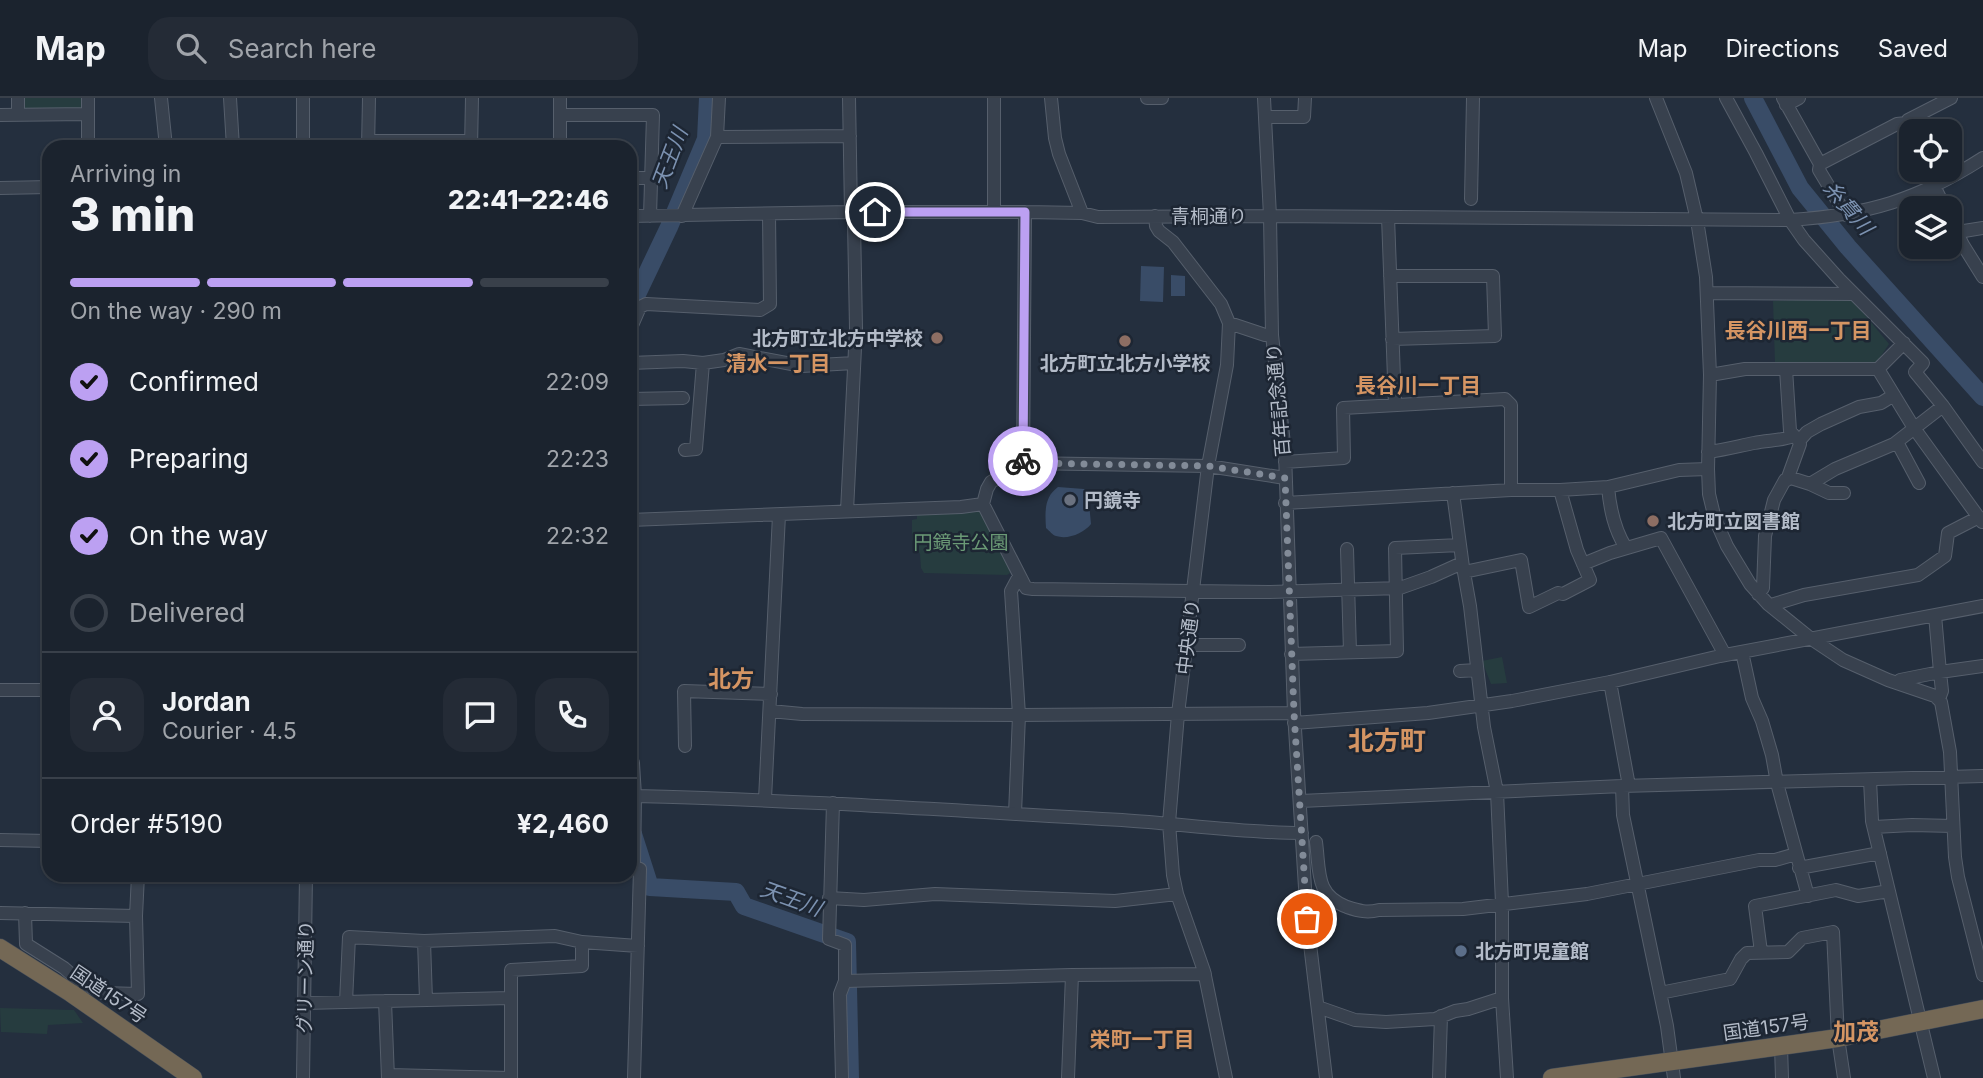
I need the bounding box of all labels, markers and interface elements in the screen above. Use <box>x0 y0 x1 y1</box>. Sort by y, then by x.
search box <box>148 17 638 80</box>
text: Map <box>35 28 106 68</box>
icon: search <box>172 29 210 67</box>
text: Search here <box>228 33 376 64</box>
text: Map <box>1638 34 1687 63</box>
text: Directions <box>1725 34 1840 63</box>
text: Saved <box>1878 34 1948 63</box>
map controls <box>1899 119 1962 259</box>
button: locate <box>1899 119 1962 182</box>
water label: 天王川 <box>647 122 693 192</box>
text: Arriving in <box>70 160 181 188</box>
water label: 糸貫川 <box>1818 176 1880 241</box>
pin <box>845 182 905 242</box>
text: 22:41–22:46 <box>448 184 609 215</box>
text: 3 min <box>70 186 195 242</box>
icon: home <box>856 193 894 231</box>
button: layers <box>1899 196 1962 259</box>
street label: 青桐通り <box>1171 205 1247 228</box>
text: On the way · 290 m <box>70 297 282 325</box>
district label: 長谷川西一丁目 <box>1725 318 1872 343</box>
place label: 北方町立北方中学校 <box>752 327 923 350</box>
marker: 北方町立北方中学校 <box>929 330 945 346</box>
marker: 北方町立北方小学校 <box>1117 333 1133 349</box>
street label: 百年記念通り <box>1262 342 1295 458</box>
district label: 清水一丁目 <box>726 351 831 376</box>
place label: 北方町立北方小学校 <box>1039 352 1211 375</box>
icon: check <box>70 363 108 401</box>
text: Confirmed <box>129 366 259 397</box>
text: 22:09 <box>546 368 609 396</box>
district label: 長谷川一丁目 <box>1355 373 1481 398</box>
courier <box>988 426 1058 496</box>
icon: check <box>70 440 108 478</box>
icon: bike <box>1004 442 1042 480</box>
text: Preparing <box>129 443 249 474</box>
text: 22:23 <box>546 445 609 473</box>
place label: 円鏡寺 <box>1084 489 1141 512</box>
marker: 円鏡寺 <box>1062 492 1078 508</box>
place label: 北方町立図書館 <box>1667 510 1800 533</box>
marker: 北方町立図書館 <box>1645 513 1661 529</box>
icon: check <box>70 517 108 555</box>
text: On the way <box>129 520 268 551</box>
text: 22:32 <box>546 522 609 550</box>
park label: 円鏡寺公園 <box>913 531 1009 554</box>
text: Delivered <box>129 597 245 628</box>
street label: 中央通り <box>1172 598 1205 676</box>
district label: 北方 <box>708 665 754 693</box>
button: person <box>70 678 144 752</box>
button: chat <box>443 678 517 752</box>
button: phone <box>535 678 609 752</box>
text: Jordan <box>162 686 251 717</box>
text: Courier · 4.5 <box>162 717 297 745</box>
district label: 北方町 <box>1348 725 1426 756</box>
text: Order #5190 <box>70 808 223 839</box>
text: ¥2,460 <box>517 808 609 839</box>
water label: 天王川 <box>757 876 827 922</box>
pin <box>1277 889 1337 949</box>
icon: bag <box>1288 900 1326 938</box>
street label: グリーン通り <box>293 920 318 1034</box>
place label: 北方町児童館 <box>1475 940 1589 963</box>
marker: 北方町児童館 <box>1453 943 1469 959</box>
street label: 国道157号 <box>66 961 151 1028</box>
street label: 国道157号 <box>1721 1010 1811 1045</box>
district label: 加茂 <box>1833 1018 1879 1046</box>
district label: 栄町一丁目 <box>1090 1027 1195 1052</box>

